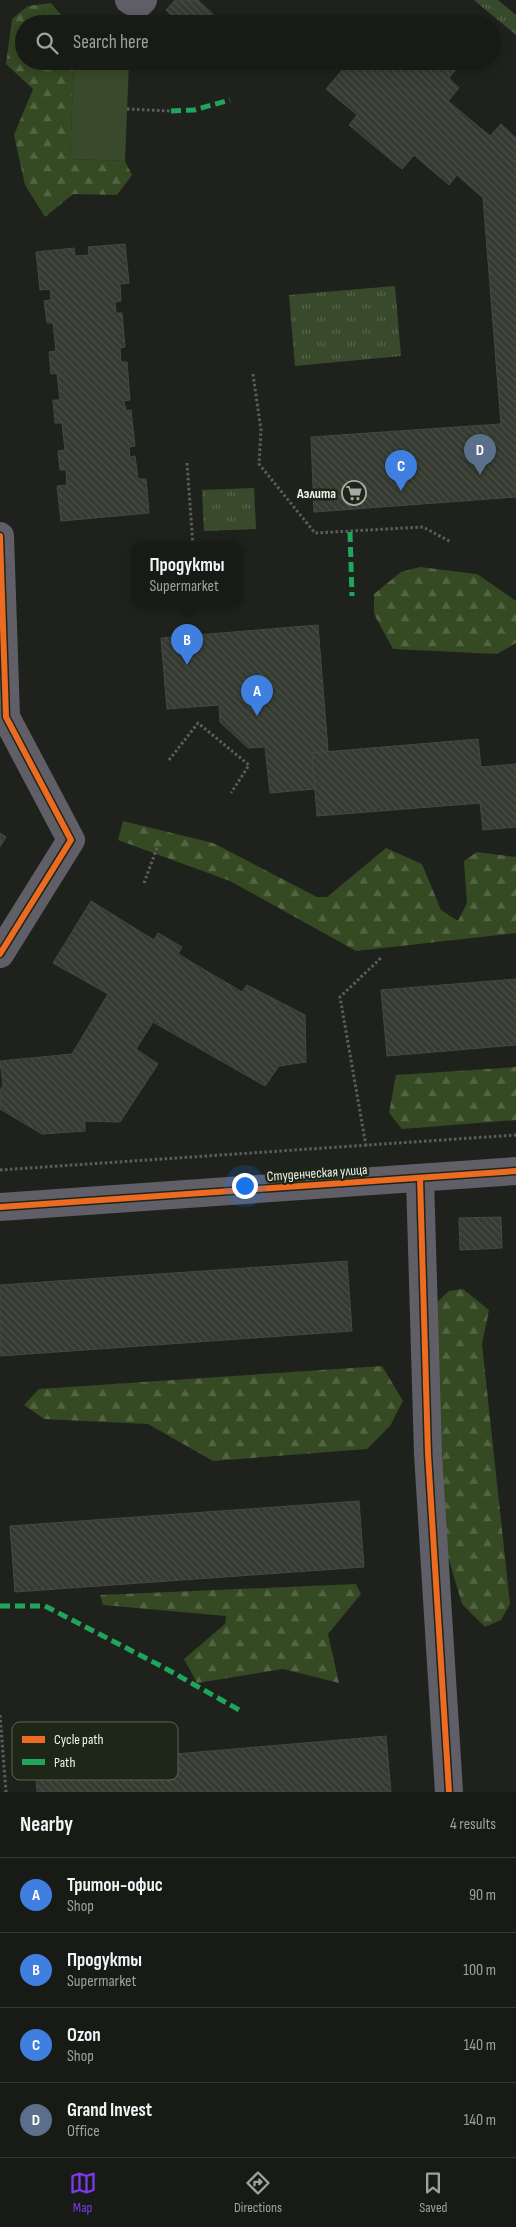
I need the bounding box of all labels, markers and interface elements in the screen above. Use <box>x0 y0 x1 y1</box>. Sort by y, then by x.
search box <box>15 15 501 70</box>
icon: search <box>33 29 61 57</box>
text: Search here <box>73 31 149 54</box>
pin: D <box>464 434 496 475</box>
pin: C <box>385 450 417 491</box>
supermarket icon: Аэлита <box>341 480 367 506</box>
place label: Аэлита <box>296 485 336 502</box>
popup <box>132 542 242 607</box>
text: Продукты <box>150 554 225 577</box>
text: Supermarket <box>150 577 219 596</box>
pin: B <box>171 624 203 665</box>
pin: A <box>241 675 273 716</box>
street label: Студенческая улица <box>266 1161 368 1185</box>
your location <box>232 1173 258 1199</box>
legend <box>12 1722 178 1780</box>
text: Cycle path <box>54 1731 104 1748</box>
text: Path <box>54 1754 75 1771</box>
text: Nearby <box>20 1812 73 1837</box>
text: 4 results <box>450 1815 496 1834</box>
text: Тритон-офис <box>67 1874 163 1897</box>
text: A <box>32 1886 40 1905</box>
text: 90 m <box>469 1886 496 1905</box>
text: Shop <box>67 1897 94 1916</box>
text: Продукты <box>67 1949 142 1972</box>
text: B <box>32 1961 40 1980</box>
text: 100 m <box>463 1961 496 1980</box>
text: Supermarket <box>67 1972 136 1991</box>
text: Ozon <box>67 2024 101 2047</box>
text: C <box>32 2036 40 2055</box>
text: 140 m <box>464 2036 496 2055</box>
text: Shop <box>67 2047 94 2066</box>
text: Grand Invest <box>67 2099 152 2122</box>
text: D <box>32 2111 40 2130</box>
text: 140 m <box>464 2111 496 2130</box>
text: Office <box>67 2122 100 2141</box>
tab: Map <box>69 2169 97 2216</box>
tab: Directions <box>234 2169 282 2216</box>
tab: Saved <box>419 2169 447 2216</box>

